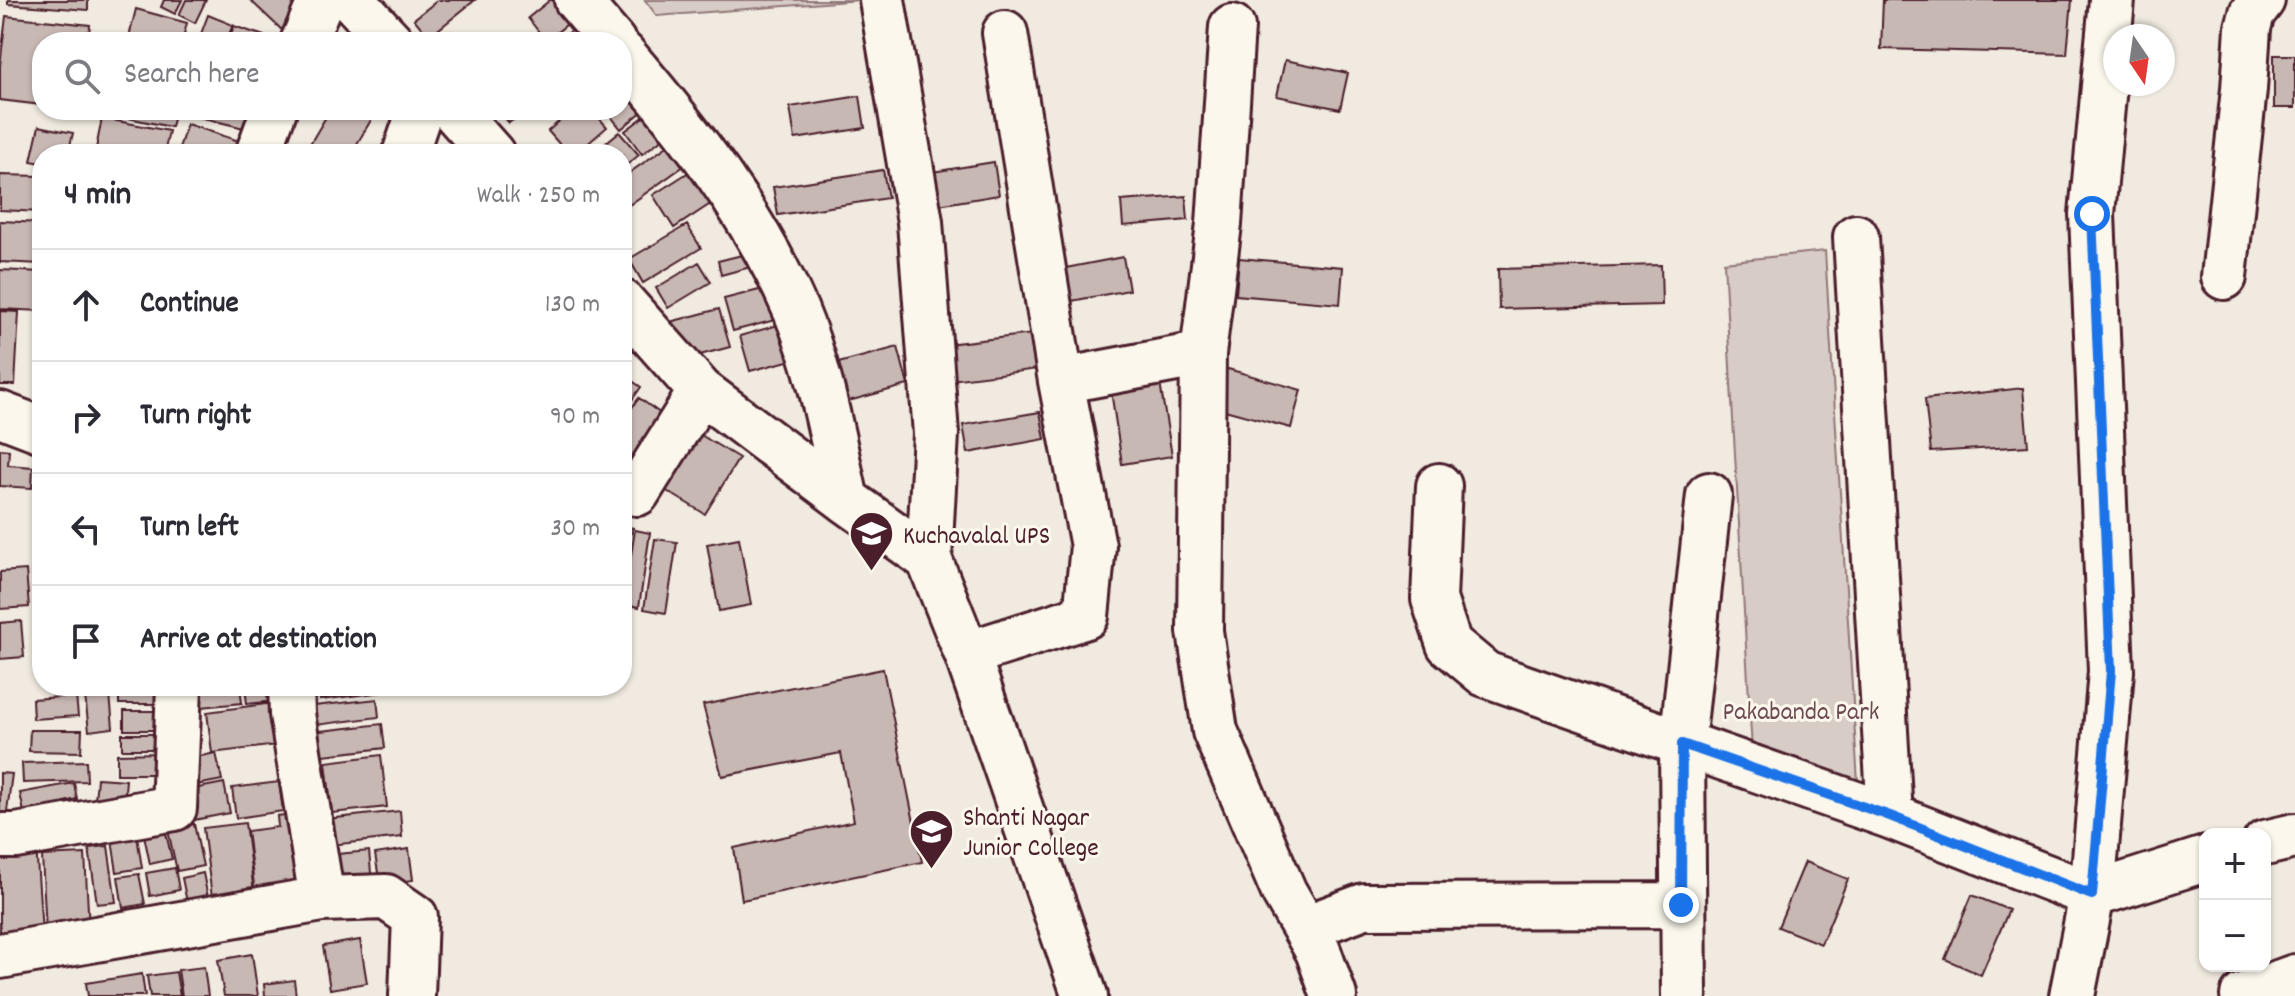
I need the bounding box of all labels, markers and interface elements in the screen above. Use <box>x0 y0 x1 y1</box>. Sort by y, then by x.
north arrow <box>2103 24 2175 96</box>
search box <box>32 32 632 120</box>
icon: search <box>60 54 104 98</box>
text: Search here <box>124 55 260 98</box>
text: 4 min <box>64 172 131 221</box>
text: Walk · 250 m <box>477 178 600 215</box>
route start <box>2074 196 2110 232</box>
icon: ahead <box>64 283 108 327</box>
text: Continue <box>140 284 239 327</box>
text: 130 m <box>545 287 600 324</box>
icon: right <box>64 395 108 439</box>
text: Turn right <box>140 396 251 439</box>
text: 90 m <box>550 399 600 436</box>
icon: left <box>64 507 108 551</box>
text: Turn left <box>140 508 239 551</box>
school or university icon: Kuchavalal UPS <box>848 510 896 573</box>
text: 30 m <box>550 511 600 548</box>
place label: Kuchavalal UPS <box>903 519 1050 556</box>
icon: arrive <box>64 619 108 663</box>
text: Arrive at destination <box>140 620 377 663</box>
park label: Pakabanda Park <box>1723 695 1879 732</box>
place label: Shanti Nagar Junior College <box>963 801 1099 868</box>
school or university icon: Shanti Nagar Junior College <box>908 807 956 870</box>
map controls <box>2199 828 2271 972</box>
button: + <box>2199 828 2271 900</box>
route end <box>1663 887 1699 923</box>
button: − <box>2199 900 2271 972</box>

